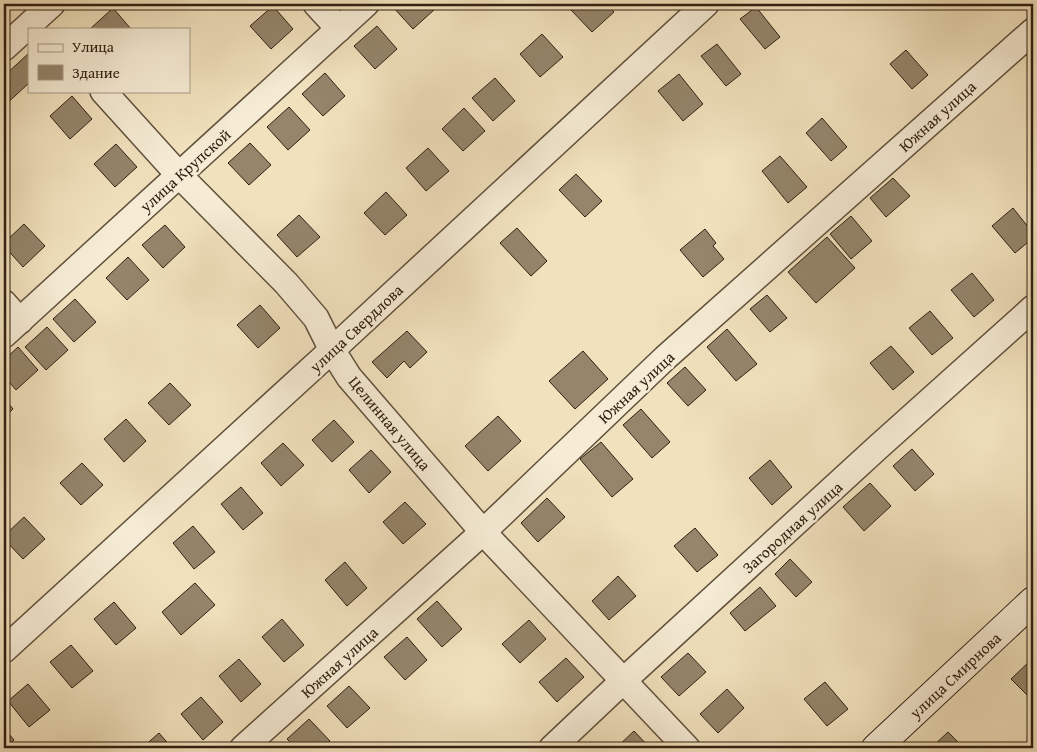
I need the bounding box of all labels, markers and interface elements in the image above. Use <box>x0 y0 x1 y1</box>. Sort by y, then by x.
legend <box>28 28 190 92</box>
text: Улица <box>72 36 115 57</box>
text: Здание <box>72 62 120 83</box>
street label: Южная улица <box>893 74 981 157</box>
street label: улица Крупской <box>133 122 236 218</box>
street label: улица Свердлова <box>303 278 409 379</box>
street label: Южная улица <box>592 345 680 429</box>
street label: Целинная улица <box>343 370 437 476</box>
street label: Загородная улица <box>736 475 848 579</box>
street label: Южная улица <box>295 620 383 703</box>
street label: улица Смирнова <box>903 626 1007 725</box>

